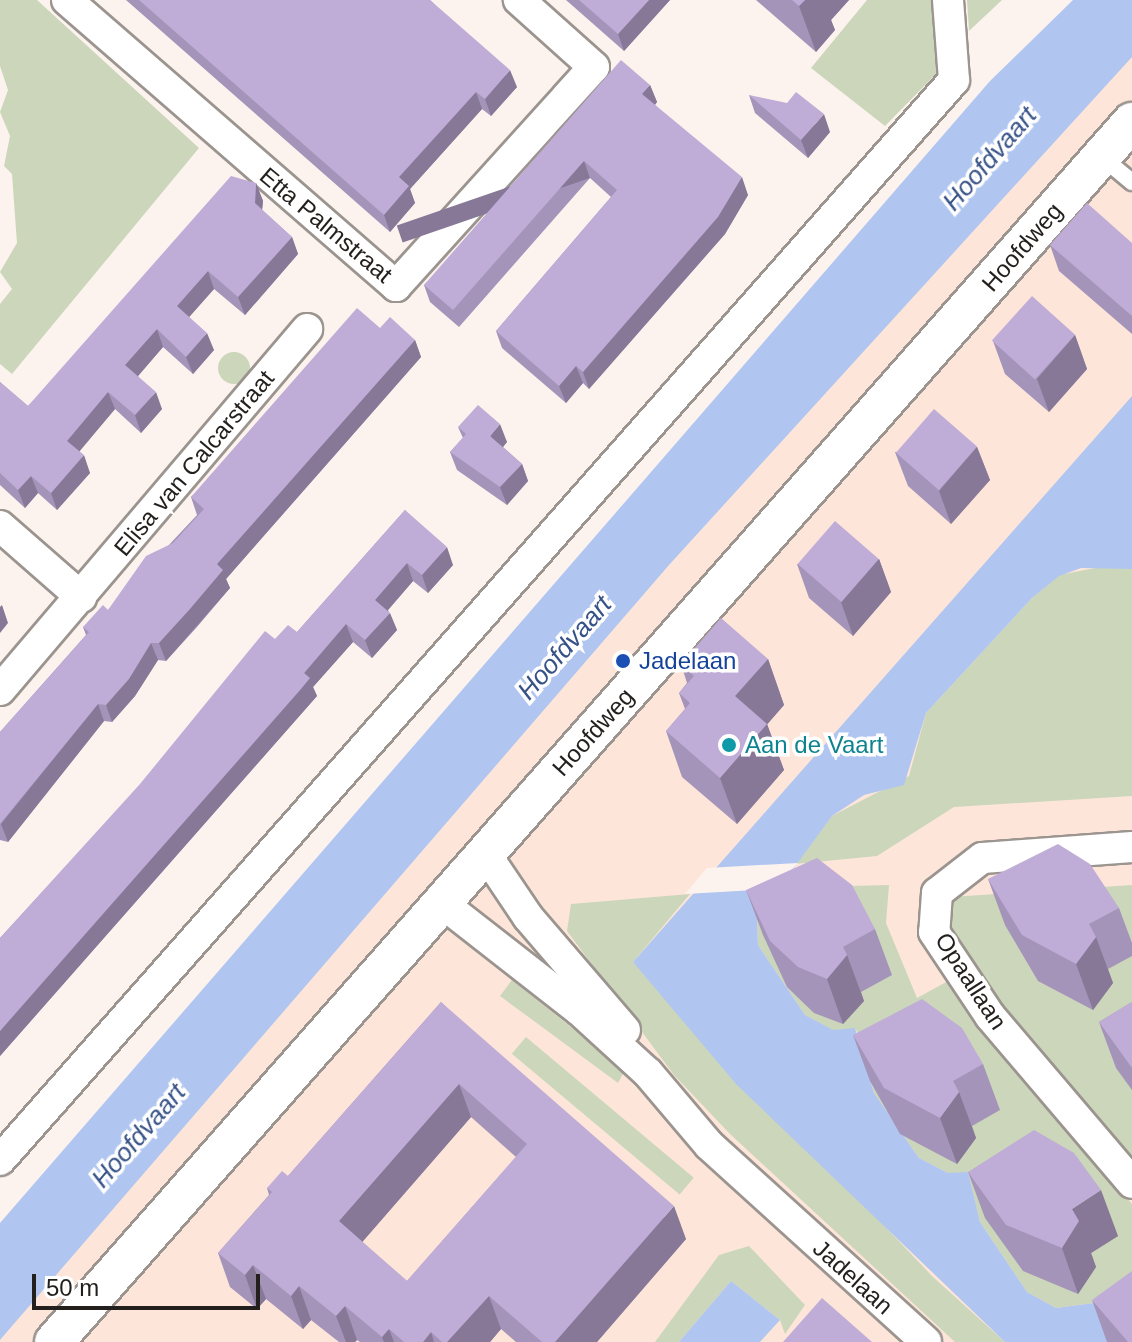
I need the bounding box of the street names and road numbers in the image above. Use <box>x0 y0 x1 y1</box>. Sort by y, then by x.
street label: Etta Palmstraat <box>254 161 398 289</box>
street label: Hoofdweg <box>976 197 1068 297</box>
street label: Elisa van Calcarstraat <box>108 364 280 562</box>
street label: Hoofdweg <box>546 682 640 782</box>
street label: Opaallaan <box>929 927 1013 1035</box>
street label: Jadelaan <box>807 1234 899 1320</box>

